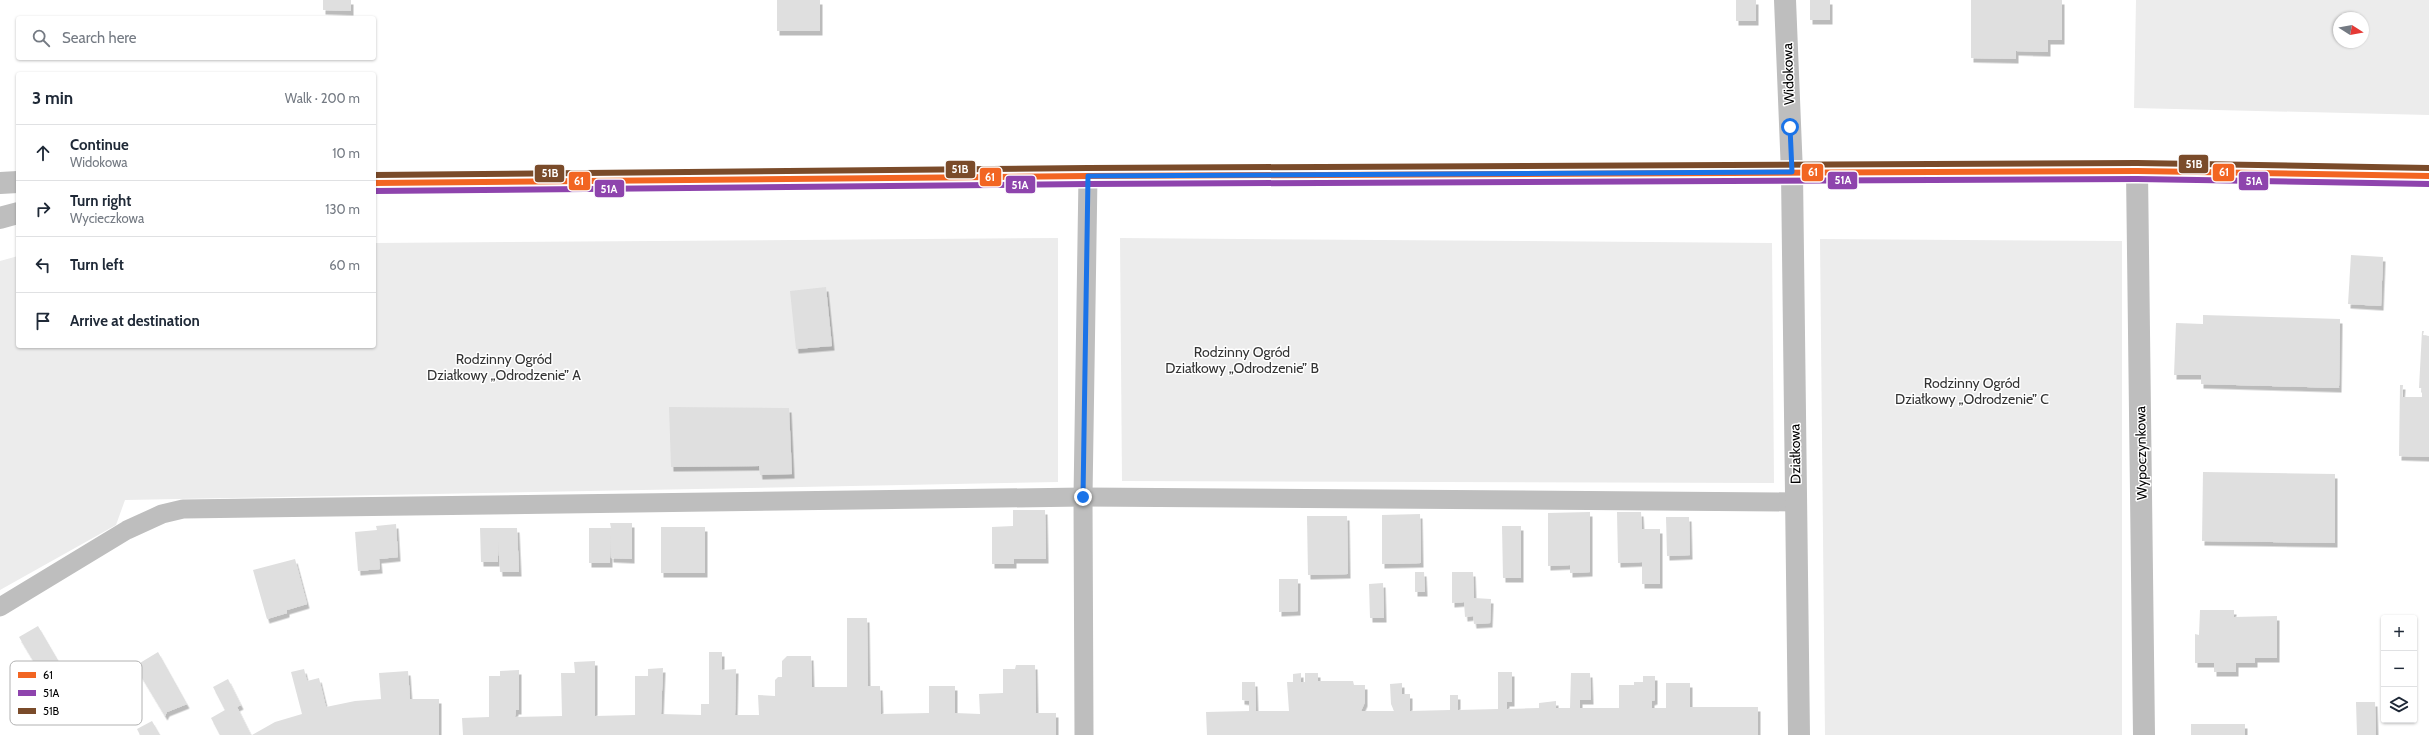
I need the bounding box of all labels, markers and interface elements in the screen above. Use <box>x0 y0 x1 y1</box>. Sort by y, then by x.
north arrow <box>2333 12 2369 48</box>
search box <box>16 16 376 60</box>
icon: search <box>30 27 52 49</box>
text: Search here <box>62 29 137 47</box>
street label: Widokowa <box>1778 42 1798 105</box>
text: 3 min <box>32 88 73 108</box>
text: Walk · 200 m <box>285 90 360 106</box>
route start <box>1781 118 1799 136</box>
text: Continue <box>70 136 129 154</box>
icon: ahead <box>32 142 54 164</box>
text: 10 m <box>332 145 360 161</box>
text: Widokowa <box>70 154 128 170</box>
line badge: 51B <box>2178 154 2209 174</box>
text: 51B <box>2186 157 2203 171</box>
line badge: 51B <box>945 160 976 179</box>
text: 51B <box>952 162 969 176</box>
line badge: 61 <box>1801 163 1824 182</box>
line badge: 61 <box>2212 163 2235 182</box>
line badge: 51B <box>534 164 565 183</box>
text: 61 <box>1808 165 1818 179</box>
text: 61 <box>2219 165 2229 179</box>
text: 51B <box>542 166 559 180</box>
line badge: 61 <box>979 167 1002 187</box>
text: 61 <box>985 170 995 184</box>
line badge: 61 <box>568 171 591 191</box>
line badge: 51A <box>1827 171 1858 190</box>
line badge: 51A <box>2238 171 2269 191</box>
text: 51A <box>1835 173 1852 187</box>
text: 61 <box>574 174 584 188</box>
text: 51A <box>2246 174 2263 188</box>
line badge: 51A <box>1005 175 1036 194</box>
text: 51A <box>1012 178 1029 192</box>
line badge: 51A <box>594 179 625 198</box>
text: 51A <box>601 182 618 196</box>
text: Turn right <box>70 192 131 210</box>
icon: right <box>32 198 54 220</box>
text: 130 m <box>325 201 360 217</box>
text: Wycieczkowa <box>70 210 144 226</box>
icon: left <box>32 254 54 276</box>
text: Turn left <box>70 256 124 274</box>
text: 60 m <box>329 257 360 273</box>
icon: arrive <box>32 310 54 332</box>
text: Arrive at destination <box>70 312 200 330</box>
park label: Rodzinny Ogród Działkowy „Odrodzenie” B <box>1165 343 1319 377</box>
park label: Rodzinny Ogród Działkowy „Odrodzenie” A <box>427 350 581 384</box>
park label: Rodzinny Ogród Działkowy „Odrodzenie” C <box>1895 374 2049 408</box>
street label: Wypoczynkowa <box>2131 406 2151 500</box>
street label: Działkowa <box>1785 424 1805 484</box>
route end <box>1074 488 1092 506</box>
map controls <box>2381 615 2417 723</box>
button: + <box>2381 615 2417 651</box>
button: − <box>2381 651 2417 687</box>
legend <box>10 661 142 725</box>
text: 61 <box>43 668 53 682</box>
text: 51A <box>43 686 60 700</box>
button: layers <box>2381 687 2417 723</box>
text: 51B <box>43 704 60 718</box>

